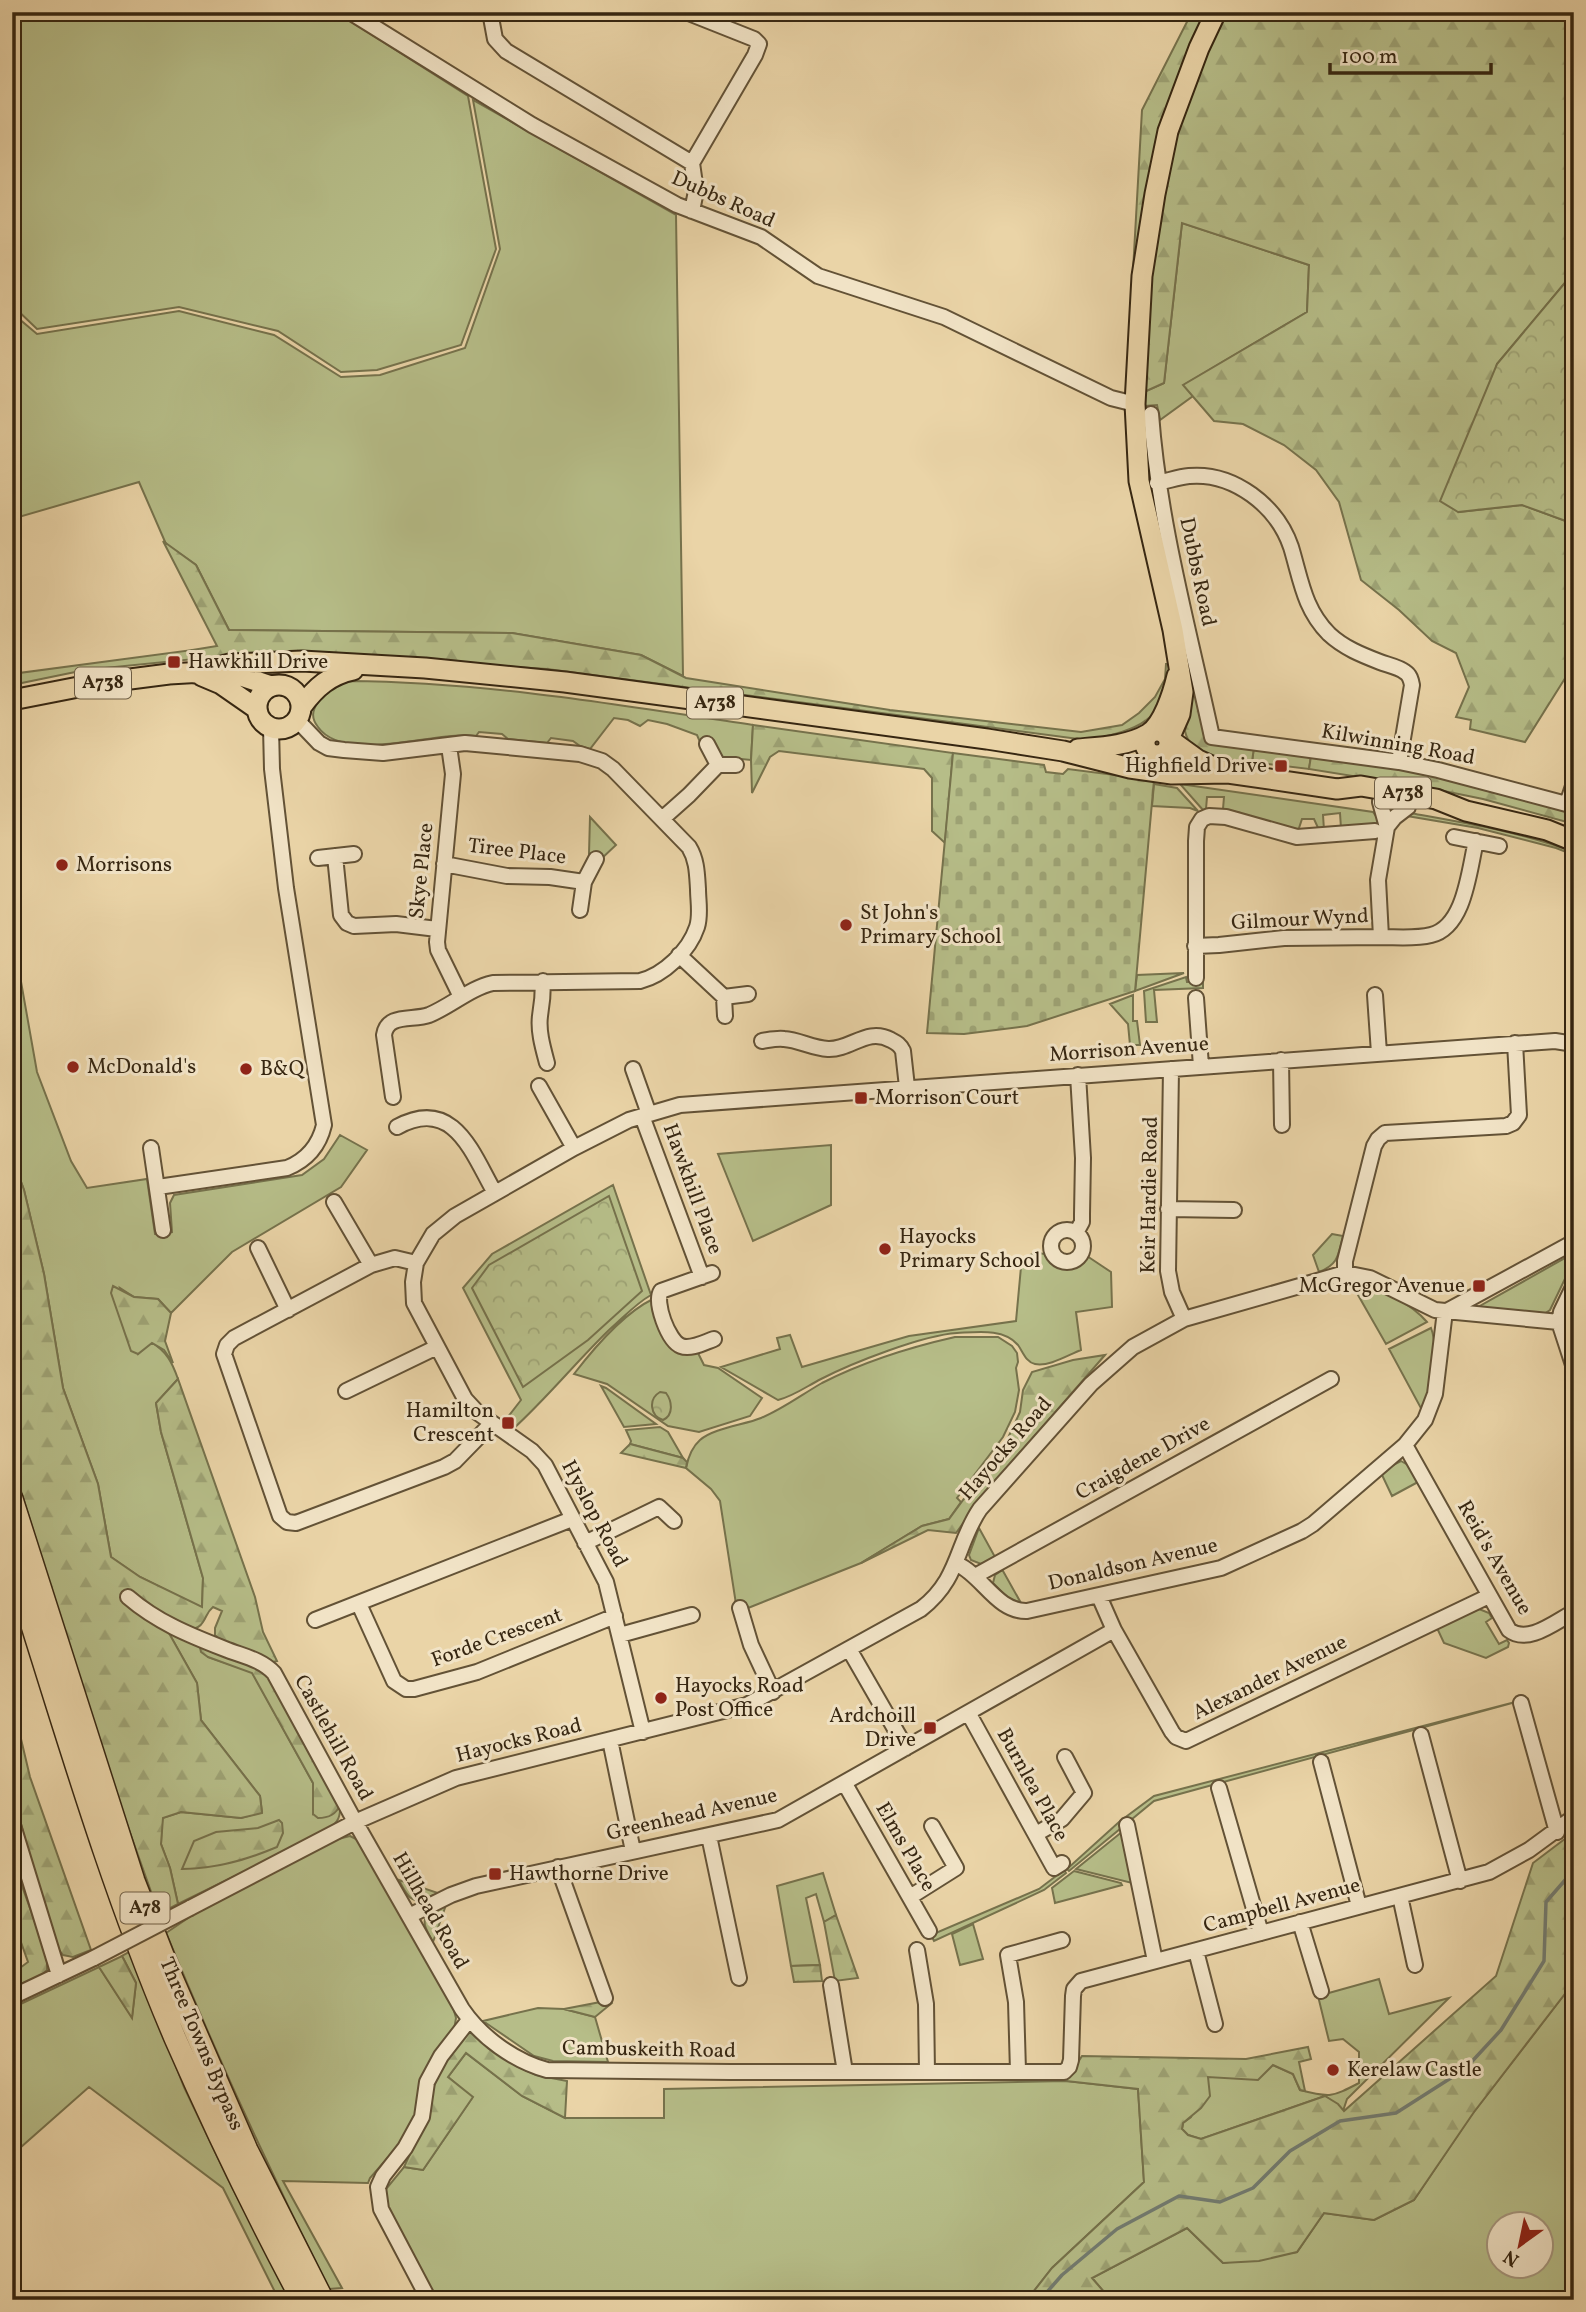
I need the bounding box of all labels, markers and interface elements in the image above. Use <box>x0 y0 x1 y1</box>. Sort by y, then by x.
scale bar <box>1330 32 1492 76</box>
text: 100 m <box>1341 43 1398 72</box>
street label: Dubbs Road <box>667 164 779 236</box>
street label: Dubbs Road <box>1171 515 1223 629</box>
place label: Hawkhill Drive <box>188 648 328 677</box>
marker: Hawkhill Drive <box>166 654 182 670</box>
road number: A738 <box>75 668 131 698</box>
road number: A738 <box>687 688 743 718</box>
street label: Kilwinning Road <box>1319 717 1477 773</box>
place label: Highfield Drive <box>1125 752 1267 781</box>
marker: Highfield Drive <box>1273 758 1289 774</box>
road number: A738 <box>1375 778 1431 808</box>
street label: Skye Place <box>403 821 441 921</box>
street label: Tiree Place <box>466 832 568 872</box>
place label: Morrisons <box>76 851 172 880</box>
marker: Morrisons <box>54 857 70 873</box>
place label: St John's Primary School <box>860 899 1001 952</box>
street label: Gilmour Wynd <box>1230 902 1370 938</box>
marker: St John's Primary School <box>838 917 854 933</box>
street label: Morrison Avenue <box>1048 1030 1210 1070</box>
place label: McDonald's <box>87 1053 196 1082</box>
place label: B&Q <box>260 1055 306 1084</box>
marker: McDonald's <box>65 1059 81 1075</box>
marker: B&Q <box>238 1061 254 1077</box>
place label: Morrison Court <box>875 1084 1019 1113</box>
marker: Morrison Court <box>853 1090 869 1106</box>
street label: Keir Hardie Road <box>1134 1116 1166 1274</box>
street label: Hawkhill Place <box>655 1120 729 1258</box>
place label: Hayocks Primary School <box>899 1223 1040 1276</box>
marker: Hayocks Primary School <box>877 1241 893 1257</box>
place label: McGregor Avenue <box>1299 1272 1465 1301</box>
marker: McGregor Avenue <box>1471 1278 1487 1294</box>
street label: Hayocks Road <box>953 1391 1059 1507</box>
place label: Hamilton Crescent <box>406 1397 494 1450</box>
street label: Craigdene Drive <box>1070 1410 1216 1508</box>
marker: Hamilton Crescent <box>500 1415 516 1431</box>
street label: Hyslop Road <box>554 1455 634 1573</box>
street label: Reid's Avenue <box>1449 1495 1539 1621</box>
street label: Donaldson Avenue <box>1045 1531 1221 1599</box>
street label: Forde Crescent <box>427 1601 567 1675</box>
street label: Alexander Avenue <box>1188 1628 1352 1728</box>
street label: Castlehill Road <box>286 1670 380 1806</box>
place label: Hayocks Road Post Office <box>675 1672 804 1725</box>
marker: Hayocks Road Post Office <box>653 1690 669 1706</box>
place label: Ardchoill Drive <box>829 1702 916 1755</box>
street label: Hayocks Road <box>453 1711 585 1771</box>
marker: Ardchoill Drive <box>922 1720 938 1736</box>
street label: Burnlea Place <box>989 1723 1075 1847</box>
street label: Greenhead Avenue <box>604 1781 780 1849</box>
street label: Elms Place <box>868 1797 942 1897</box>
street label: Hillhead Road <box>385 1847 475 1975</box>
place label: Hawthorne Drive <box>509 1860 669 1889</box>
marker: Hawthorne Drive <box>487 1866 503 1882</box>
street label: Campbell Avenue <box>1200 1871 1364 1941</box>
road number: A78 <box>120 1892 170 1924</box>
street label: Three Towns Bypass <box>151 1953 251 2135</box>
street label: Cambuskeith Road <box>562 2034 736 2066</box>
place label: Kerelaw Castle <box>1347 2056 1482 2085</box>
marker: Kerelaw Castle <box>1325 2062 1341 2078</box>
north arrow <box>1484 2210 1554 2280</box>
text: N <box>1499 2243 1525 2272</box>

